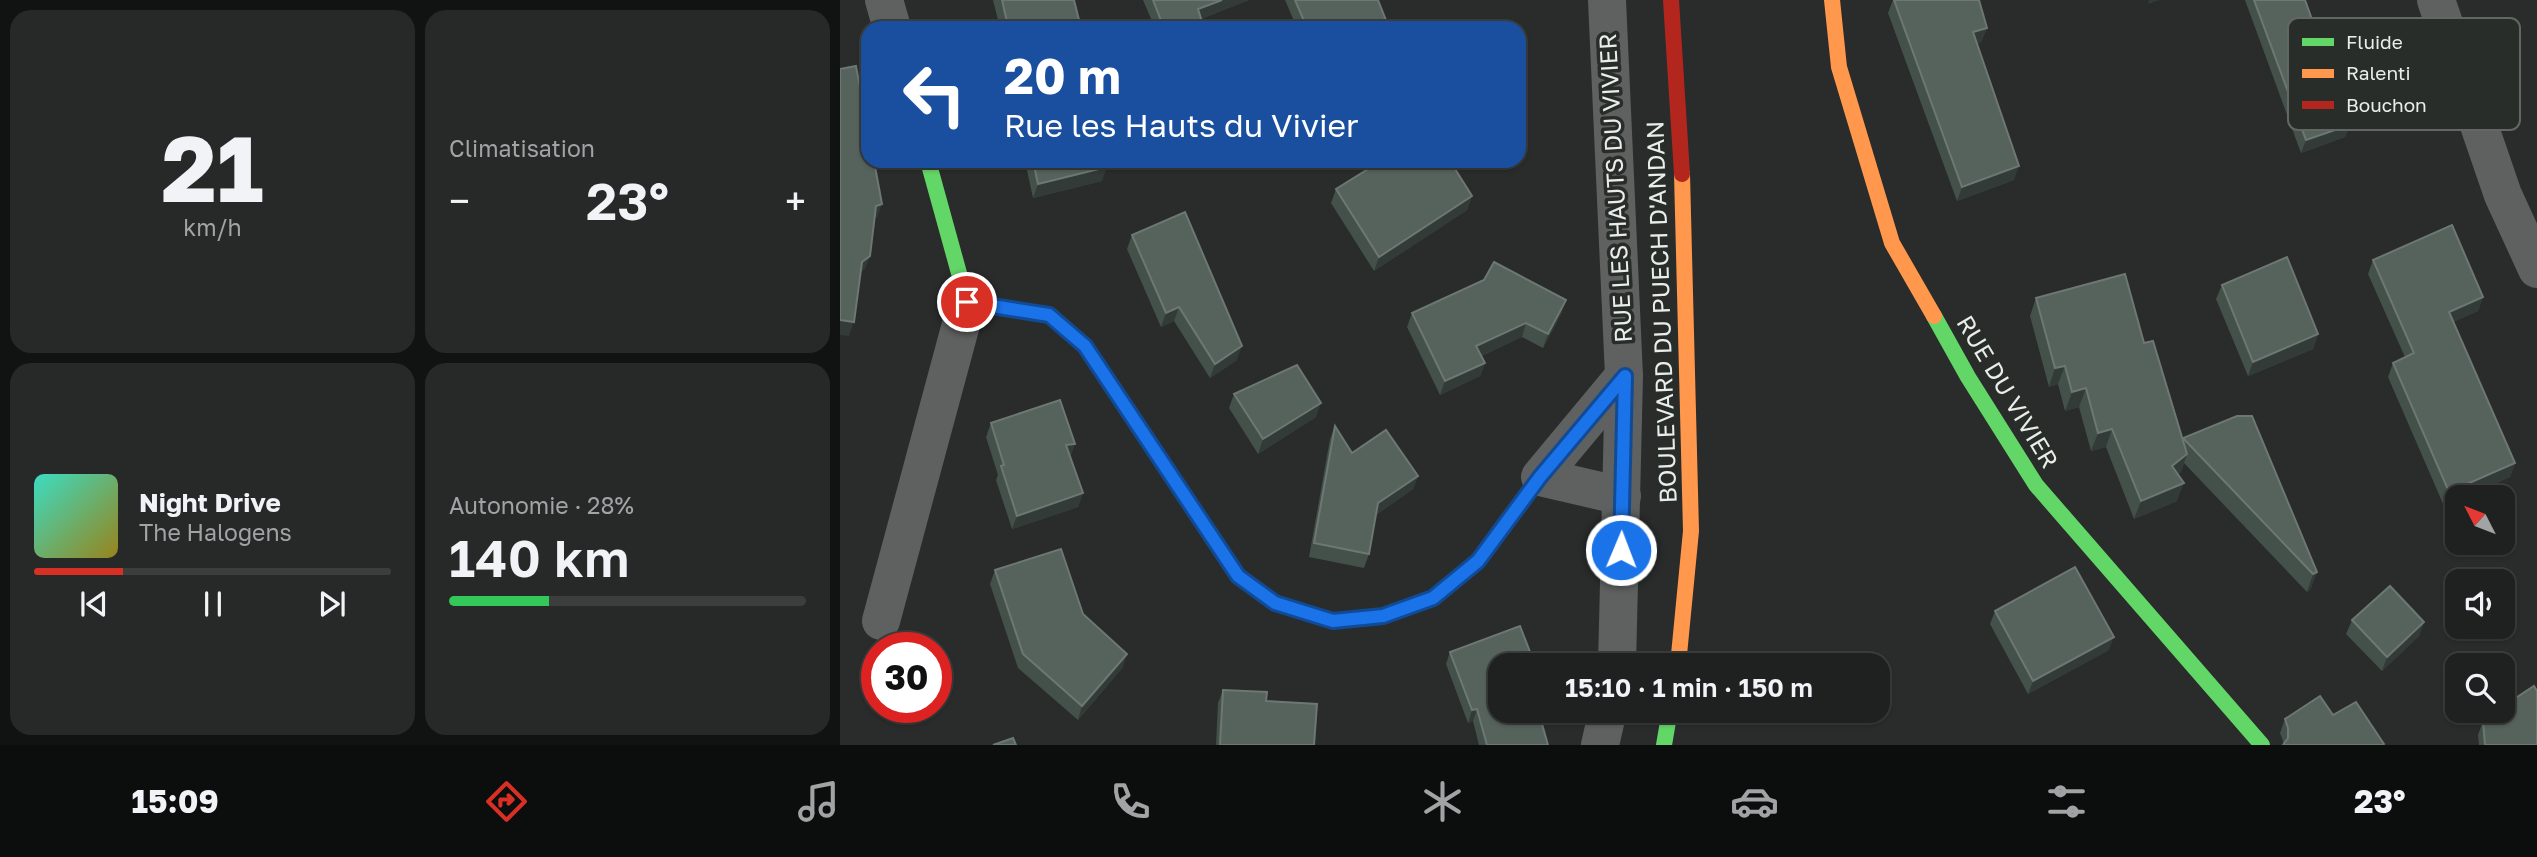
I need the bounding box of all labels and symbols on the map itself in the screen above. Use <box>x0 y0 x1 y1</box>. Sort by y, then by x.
legend <box>2288 18 2520 130</box>
text: Fluide <box>2346 30 2403 53</box>
street label: RUE LES HAUTS DU VIVIER <box>1592 33 1637 343</box>
text: Ralenti <box>2346 61 2411 84</box>
text: Bouchon <box>2346 93 2427 116</box>
street label: BOULEVARD DU PUECH D'ANDAN <box>1639 120 1682 504</box>
pin <box>937 272 997 332</box>
street label: RUE DU VIVIER <box>1951 310 2065 473</box>
north arrow <box>2445 485 2515 555</box>
position arrow <box>1584 513 1658 587</box>
speed limit sign: 30 <box>861 632 952 723</box>

